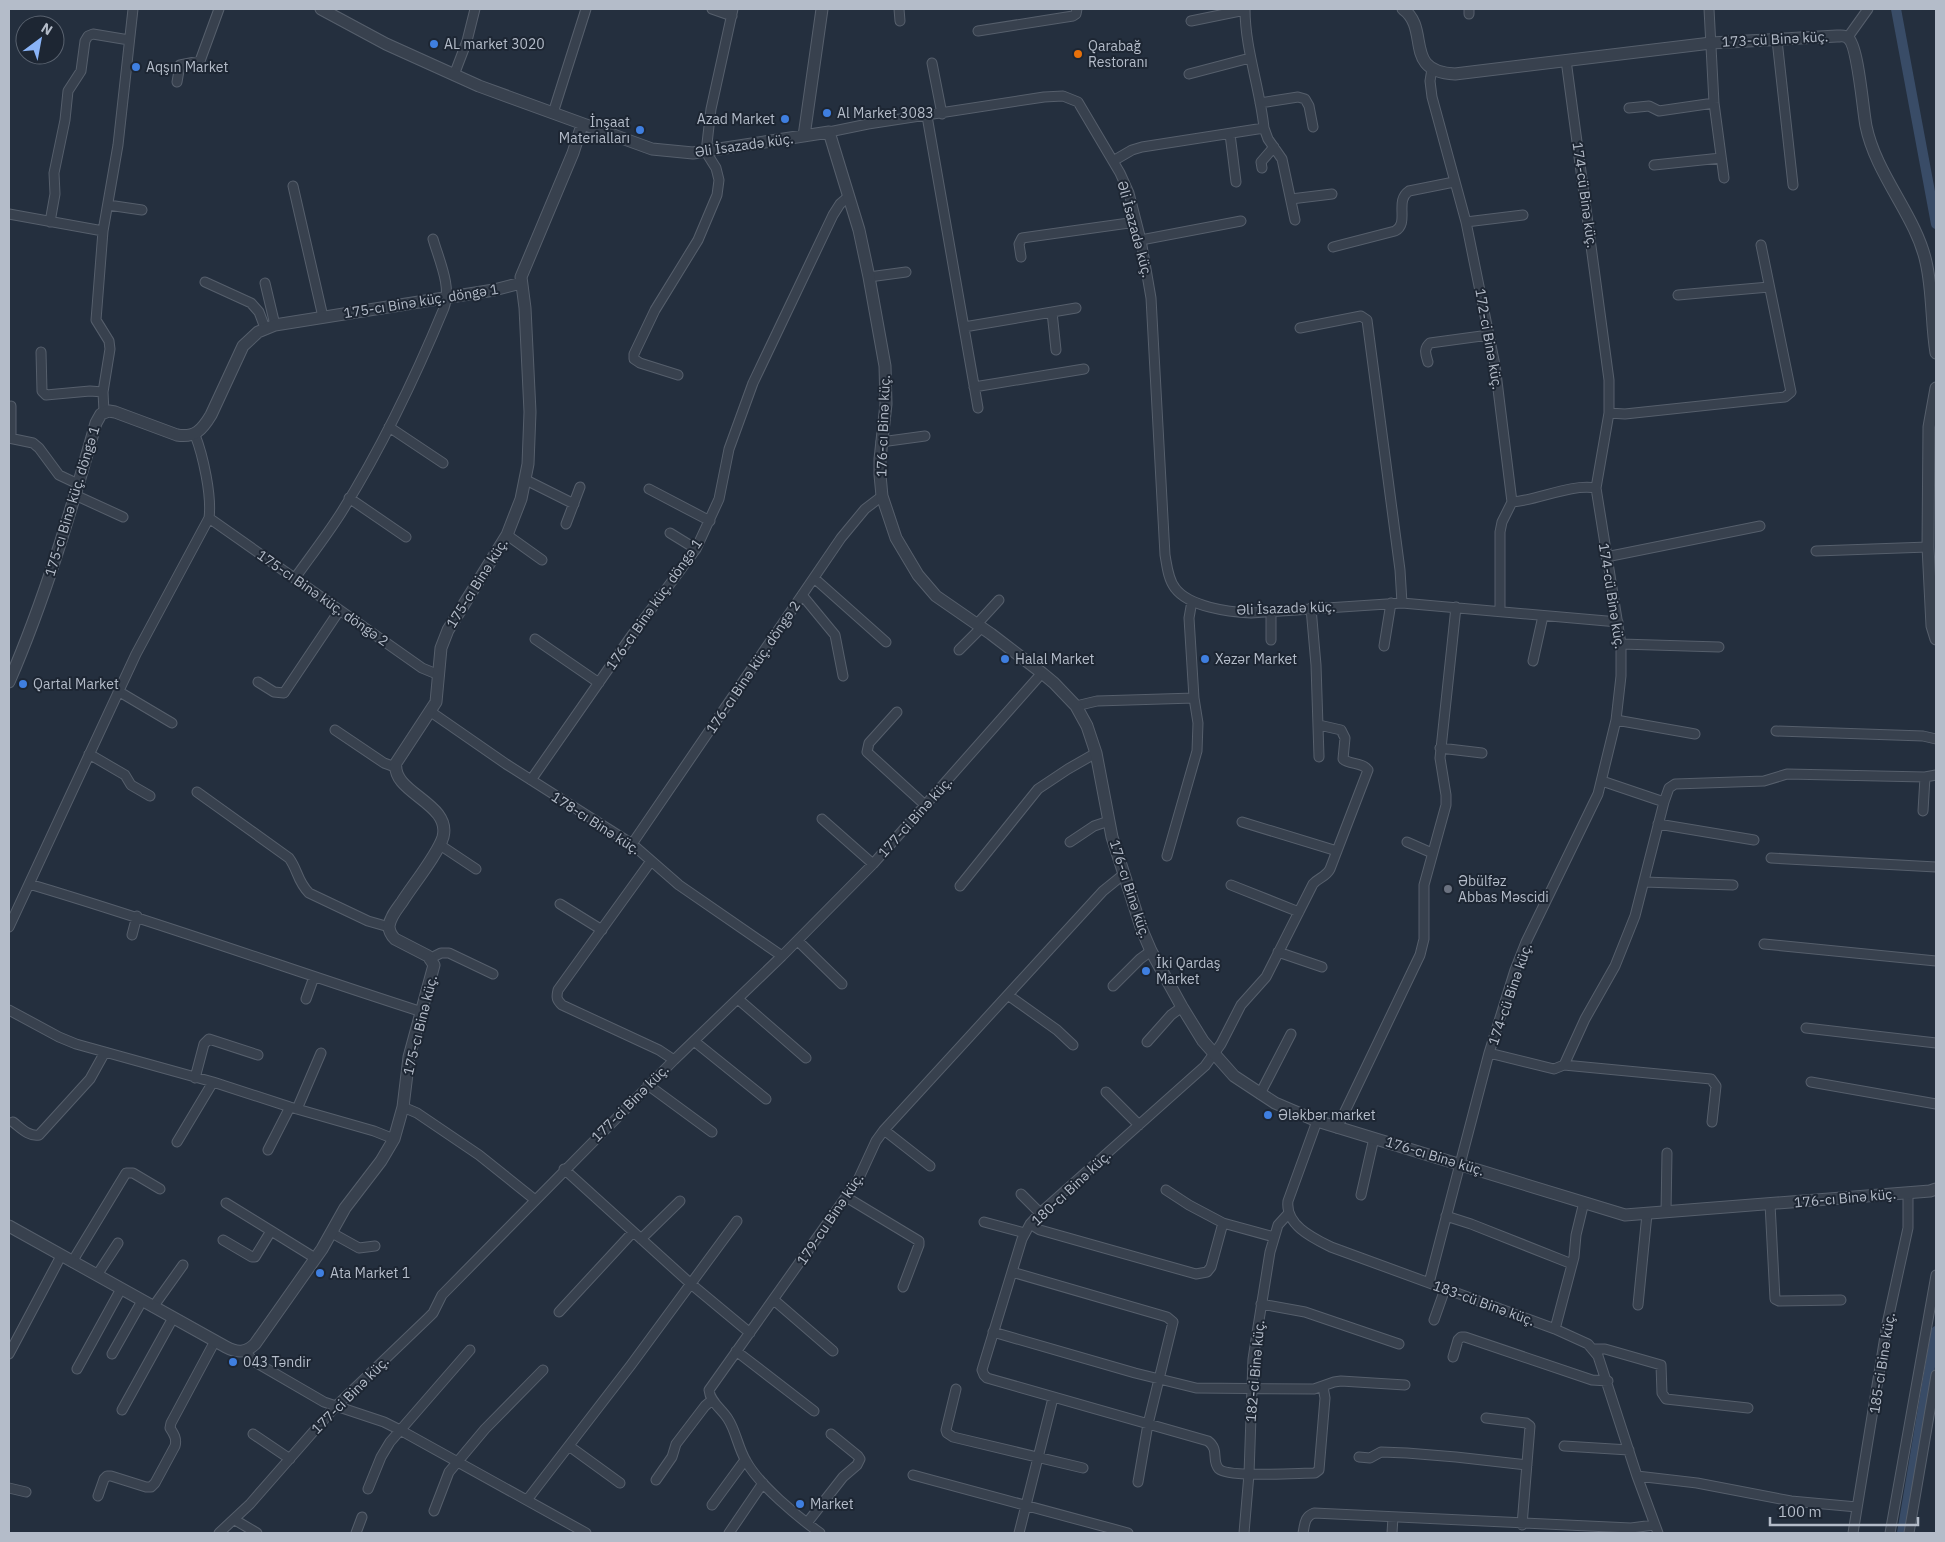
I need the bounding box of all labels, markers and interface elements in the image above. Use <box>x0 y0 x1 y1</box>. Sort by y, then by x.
north arrow <box>15 15 65 65</box>
text: N <box>38 19 56 39</box>
street label: 173-cü Binə küç. <box>1721 27 1829 51</box>
place label: AL market 3020 <box>444 35 545 53</box>
place label: Qarabağ Restoranı <box>1088 37 1148 71</box>
marker: AL market 3020 <box>428 38 440 50</box>
marker: Qarabağ Restoranı <box>1072 48 1084 60</box>
place label: Aqşın Market <box>146 58 228 76</box>
marker: Aqşın Market <box>130 61 142 73</box>
place label: Al Market 3083 <box>837 104 934 122</box>
marker: Al Market 3083 <box>821 107 833 119</box>
place label: Azad Market <box>697 110 775 128</box>
place label: İnşaat Materialları <box>559 113 630 147</box>
marker: Azad Market <box>779 113 791 125</box>
marker: İnşaat Materialları <box>634 124 646 136</box>
street label: Əli İsazadə küç. <box>693 129 795 161</box>
street label: 174-cü Binə küç. <box>1569 141 1601 249</box>
street label: Əli İsazadə küç. <box>1113 179 1157 279</box>
street label: 175-cı Binə küç. döngə 1 <box>342 280 500 322</box>
street label: 172-ci Binə küç. <box>1471 287 1507 391</box>
street label: 176-cı Binə küç. <box>872 375 894 477</box>
street label: 175-cı Binə küç. döngə 1 <box>41 424 103 578</box>
street label: 175-cı Binə küç. <box>442 535 512 631</box>
street label: 176-cı Binə küç. döngə 1 <box>602 535 706 673</box>
street label: 174-cü Binə küç. <box>1595 542 1629 650</box>
street label: 175-cı Binə küç. döngə 2 <box>254 546 392 650</box>
street label: 176-cı Binə küç. döngə 2 <box>702 597 804 737</box>
street label: Əli İsazadə küç. <box>1236 597 1336 619</box>
place label: Halal Market <box>1015 650 1095 668</box>
place label: Xəzər Market <box>1215 650 1297 668</box>
marker: Halal Market <box>999 653 1011 665</box>
marker: Xəzər Market <box>1199 653 1211 665</box>
place label: Qartal Market <box>33 675 119 693</box>
marker: Qartal Market <box>17 678 29 690</box>
street label: 177-ci Binə küç. <box>874 773 956 861</box>
street label: 178-cı Binə küç. <box>548 788 644 858</box>
street label: 176-cı Binə küç. <box>1106 838 1154 940</box>
place label: Əbülfəz Abbas Məscidi <box>1458 872 1549 906</box>
marker: Əbülfəz Abbas Məscidi <box>1442 883 1454 895</box>
street label: 174-cü Binə küç. <box>1484 941 1536 1047</box>
place label: İki Qardaş Market <box>1156 954 1221 988</box>
marker: İki Qardaş Market <box>1140 965 1152 977</box>
street label: 175-cı Binə küç. <box>399 973 441 1077</box>
street label: 177-ci Binə küç. <box>587 1060 673 1146</box>
place label: Ələkbər market <box>1278 1106 1376 1124</box>
marker: Ələkbər market <box>1262 1109 1274 1121</box>
street label: 176-cı Binə küç. <box>1383 1132 1487 1180</box>
street label: 180-cı Binə küç. <box>1027 1146 1115 1230</box>
street label: 179-cu Binə küç. <box>793 1170 867 1268</box>
street label: 176-cı Binə küç. <box>1793 1185 1897 1211</box>
place label: Ata Market 1 <box>330 1264 410 1282</box>
marker: Ata Market 1 <box>314 1267 326 1279</box>
street label: 183-cü Binə küç. <box>1431 1276 1537 1330</box>
street label: 185-ci Binə küç. <box>1865 1311 1899 1415</box>
street label: 182-ci Binə küç. <box>1242 1319 1268 1423</box>
street label: 177-ci Binə küç. <box>307 1352 393 1438</box>
place label: 043 Təndir <box>243 1353 311 1371</box>
marker: 043 Təndir <box>227 1356 239 1368</box>
scale bar <box>1770 1494 1918 1526</box>
place label: Market <box>810 1495 854 1513</box>
marker: Market <box>794 1498 806 1510</box>
text: 100 m <box>1778 1502 1822 1521</box>

